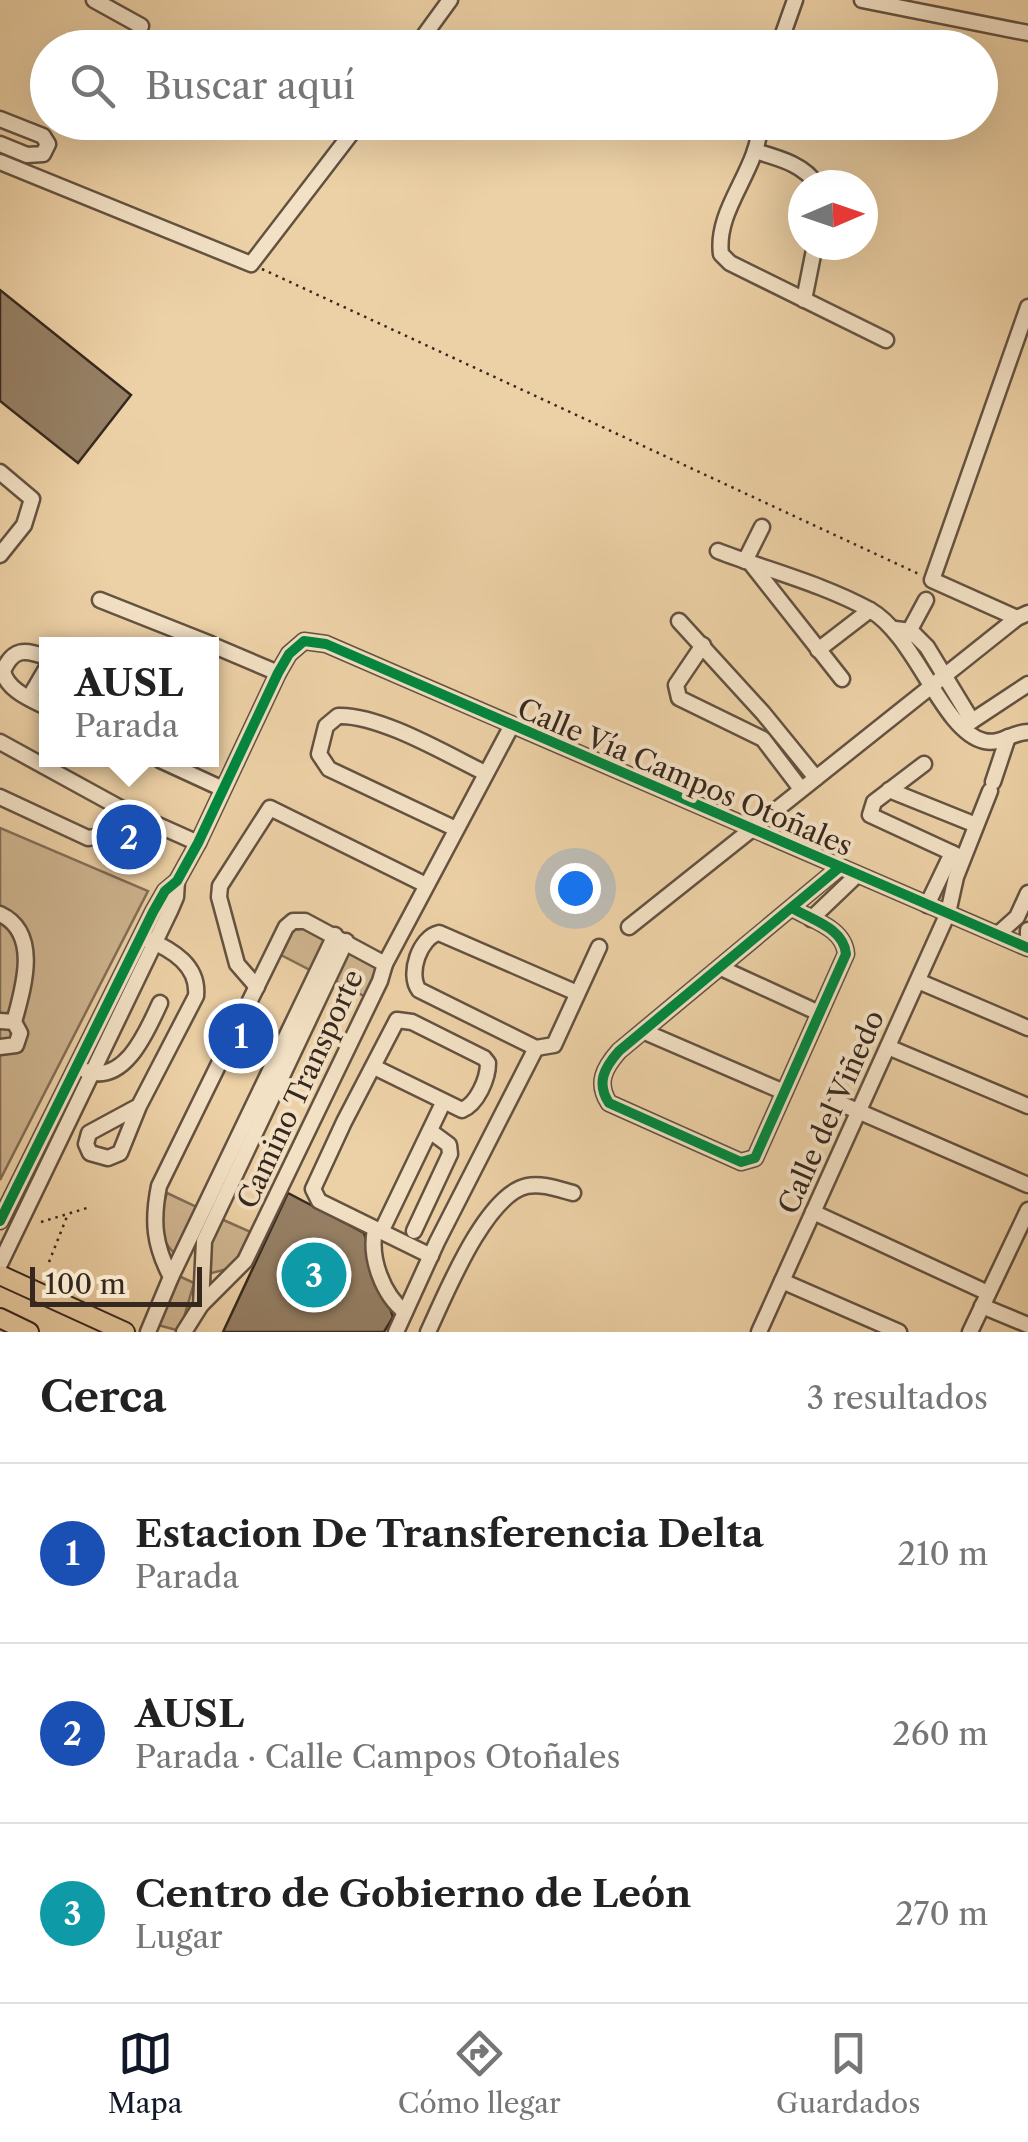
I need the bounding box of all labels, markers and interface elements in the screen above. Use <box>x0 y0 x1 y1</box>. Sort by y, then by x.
search box <box>30 30 998 140</box>
icon: search <box>65 58 120 113</box>
text: Buscar aquí <box>145 62 355 109</box>
north arrow <box>788 170 878 260</box>
popup <box>39 637 219 767</box>
text: AUSL <box>74 659 184 706</box>
street label: Calle Vía Campos Otoñales <box>512 691 858 863</box>
text: Parada <box>74 706 179 745</box>
pin: 2 <box>96 800 162 874</box>
your location <box>550 863 601 914</box>
street label: Camino Transporte <box>230 964 370 1214</box>
pin: 1 <box>208 998 274 1074</box>
street label: Calle del Viñedo <box>771 1005 891 1219</box>
pin: 3 <box>282 1238 346 1312</box>
scale bar <box>30 1262 202 1306</box>
text: 100 m <box>45 1267 126 1301</box>
text: Cerca <box>40 1371 166 1423</box>
text: 3 resultados <box>806 1378 988 1417</box>
text: Estacion De Transferencia Delta <box>135 1510 764 1557</box>
text: 1 <box>65 1534 80 1573</box>
text: 210 m <box>898 1534 988 1573</box>
text: Parada <box>135 1557 239 1596</box>
text: AUSL <box>135 1690 244 1737</box>
text: 2 <box>63 1714 82 1753</box>
text: 260 m <box>892 1714 988 1753</box>
text: Parada · Calle Campos Otoñales <box>135 1737 620 1776</box>
text: Centro de Gobierno de León <box>135 1870 691 1917</box>
text: 3 <box>63 1894 82 1933</box>
text: 270 m <box>895 1894 988 1933</box>
text: Lugar <box>135 1917 223 1956</box>
tab: Mapa <box>108 2026 183 2120</box>
tab: Cómo llegar <box>398 2026 561 2120</box>
tab: Guardados <box>776 2026 920 2120</box>

